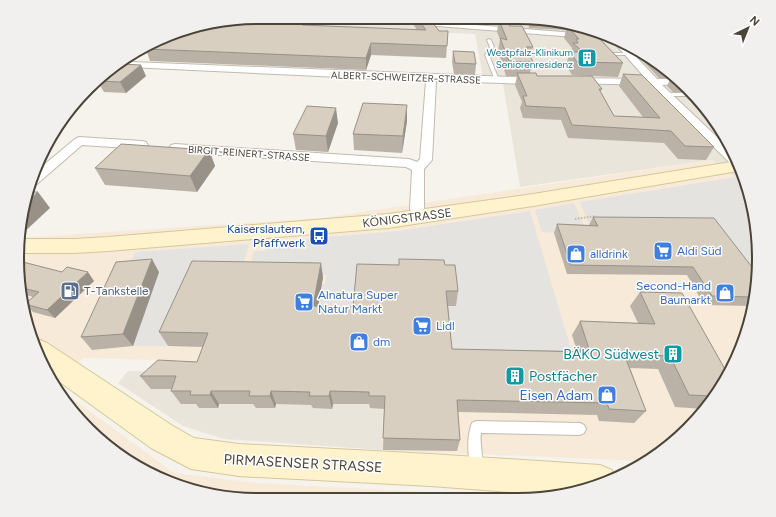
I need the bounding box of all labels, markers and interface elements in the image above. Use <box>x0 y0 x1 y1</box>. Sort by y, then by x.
north arrow <box>728 8 768 48</box>
text: N <box>747 13 762 29</box>
place label: Westpfalz-Klinikum Seniorenresidenz <box>487 46 573 71</box>
building icon: Westpfalz-Klinikum Seniorenresidenz <box>576 47 598 69</box>
street label: ALBERT-SCHWEITZER-STRASSE <box>331 68 481 87</box>
street label: BIRGIT-REINERT-STRASSE <box>188 143 310 164</box>
street label: KÖNIGSTRASSE <box>362 206 452 230</box>
place label: Kaiserslautern, Pfaffwerk <box>227 222 305 250</box>
bus stop icon: Kaiserslautern, Pfaffwerk <box>308 225 330 247</box>
supermarket icon: Aldi Süd <box>652 240 674 262</box>
shop icon: alldrink <box>565 243 587 265</box>
place label: Aldi Süd <box>677 244 722 258</box>
place label: alldrink <box>590 247 628 261</box>
place label: Second-Hand Baumarkt <box>636 279 711 307</box>
fuel station icon: T-Tankstelle <box>59 280 81 302</box>
shop icon: Second-Hand Baumarkt <box>714 282 736 304</box>
place label: T-Tankstelle <box>84 284 149 298</box>
place label: Alnatura Super Natur Markt <box>318 288 398 316</box>
supermarket icon: Alnatura Super Natur Markt <box>293 291 315 313</box>
supermarket icon: Lidl <box>411 315 433 337</box>
place label: Lidl <box>436 319 455 333</box>
shop icon: dm <box>348 331 370 353</box>
place label: dm <box>373 335 390 349</box>
building icon: BÄKO Südwest <box>662 343 684 365</box>
place label: BÄKO Südwest <box>563 346 659 363</box>
building icon: Postfächer <box>504 365 526 387</box>
place label: Postfächer <box>529 368 597 385</box>
shop icon: Eisen Adam <box>596 384 618 406</box>
place label: Eisen Adam <box>519 387 593 404</box>
street label: PIRMASENSER STRASSE <box>223 451 383 476</box>

